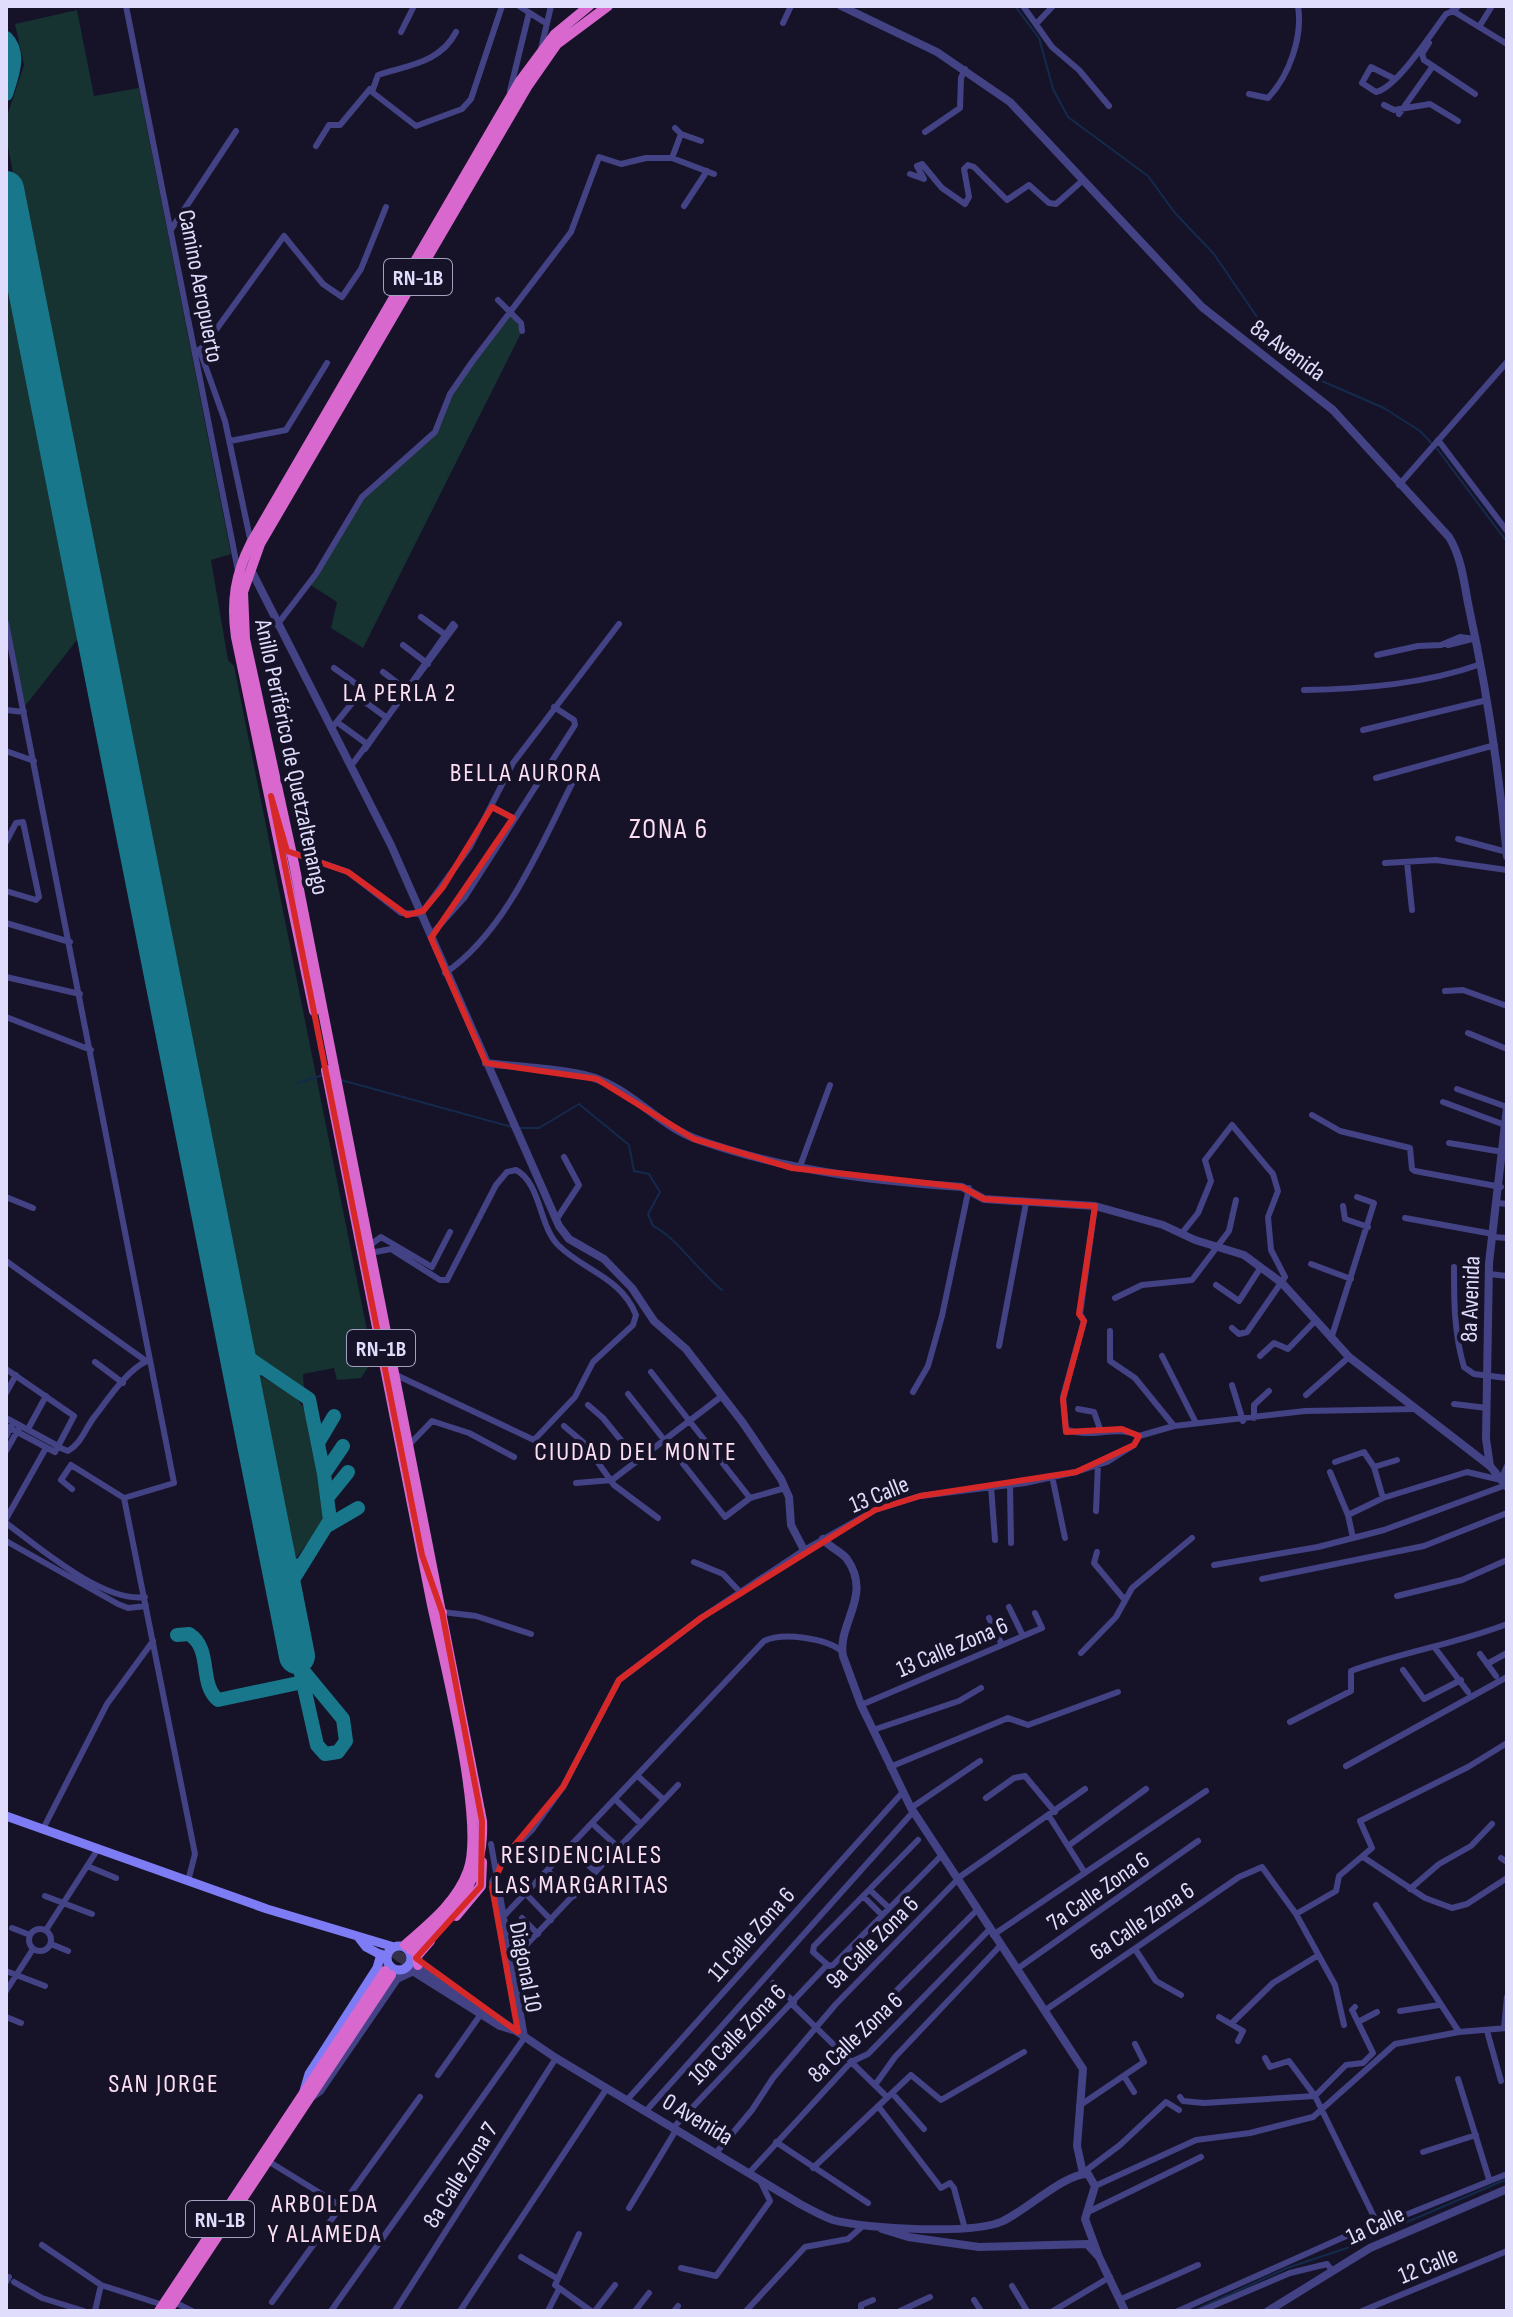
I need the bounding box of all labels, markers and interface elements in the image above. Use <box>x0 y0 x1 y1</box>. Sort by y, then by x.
street label: Camino Aeropuerto <box>171 207 230 365</box>
road number: RN-1B <box>384 259 452 295</box>
street label: 8a Avenida <box>1244 313 1331 387</box>
street label: Anillo Periférico de Quetzaltenango <box>248 616 335 897</box>
district label: LA PERLA 2 <box>343 678 457 709</box>
district label: BELLA AURORA <box>450 758 602 789</box>
district label: ZONA 6 <box>629 813 709 846</box>
street label: 8a Avenida <box>1455 1255 1486 1343</box>
road number: RN-1B <box>347 1330 415 1366</box>
district label: CIUDAD DEL MONTE <box>534 1437 738 1468</box>
street label: 13 Calle <box>845 1470 913 1519</box>
street label: 13 Calle Zona 6 <box>892 1611 1012 1684</box>
district label: RESIDENCIALES LAS MARGARITAS <box>494 1840 670 1901</box>
street label: 7a Calle Zona 6 <box>1041 1846 1155 1937</box>
street label: 6a Calle Zona 6 <box>1085 1876 1200 1967</box>
street label: 11 Calle Zona 6 <box>702 1881 801 1987</box>
street label: 9a Calle Zona 6 <box>820 1890 925 1995</box>
street label: Diagonal 10 <box>503 1919 549 2015</box>
street label: 10a Calle Zona 6 <box>682 1978 792 2091</box>
street label: 8a Calle Zona 6 <box>802 1986 909 2089</box>
district label: SAN JORGE <box>108 2069 220 2100</box>
street label: 0 Avenida <box>657 2087 738 2152</box>
street label: 8a Calle Zona 7 <box>417 2117 504 2233</box>
district label: ARBOLEDA Y ALAMEDA <box>268 2189 382 2250</box>
street label: 1a Calle <box>1342 2199 1409 2251</box>
road number: RN-1B <box>186 2201 254 2237</box>
street label: 12 Calle <box>1394 2241 1462 2290</box>

